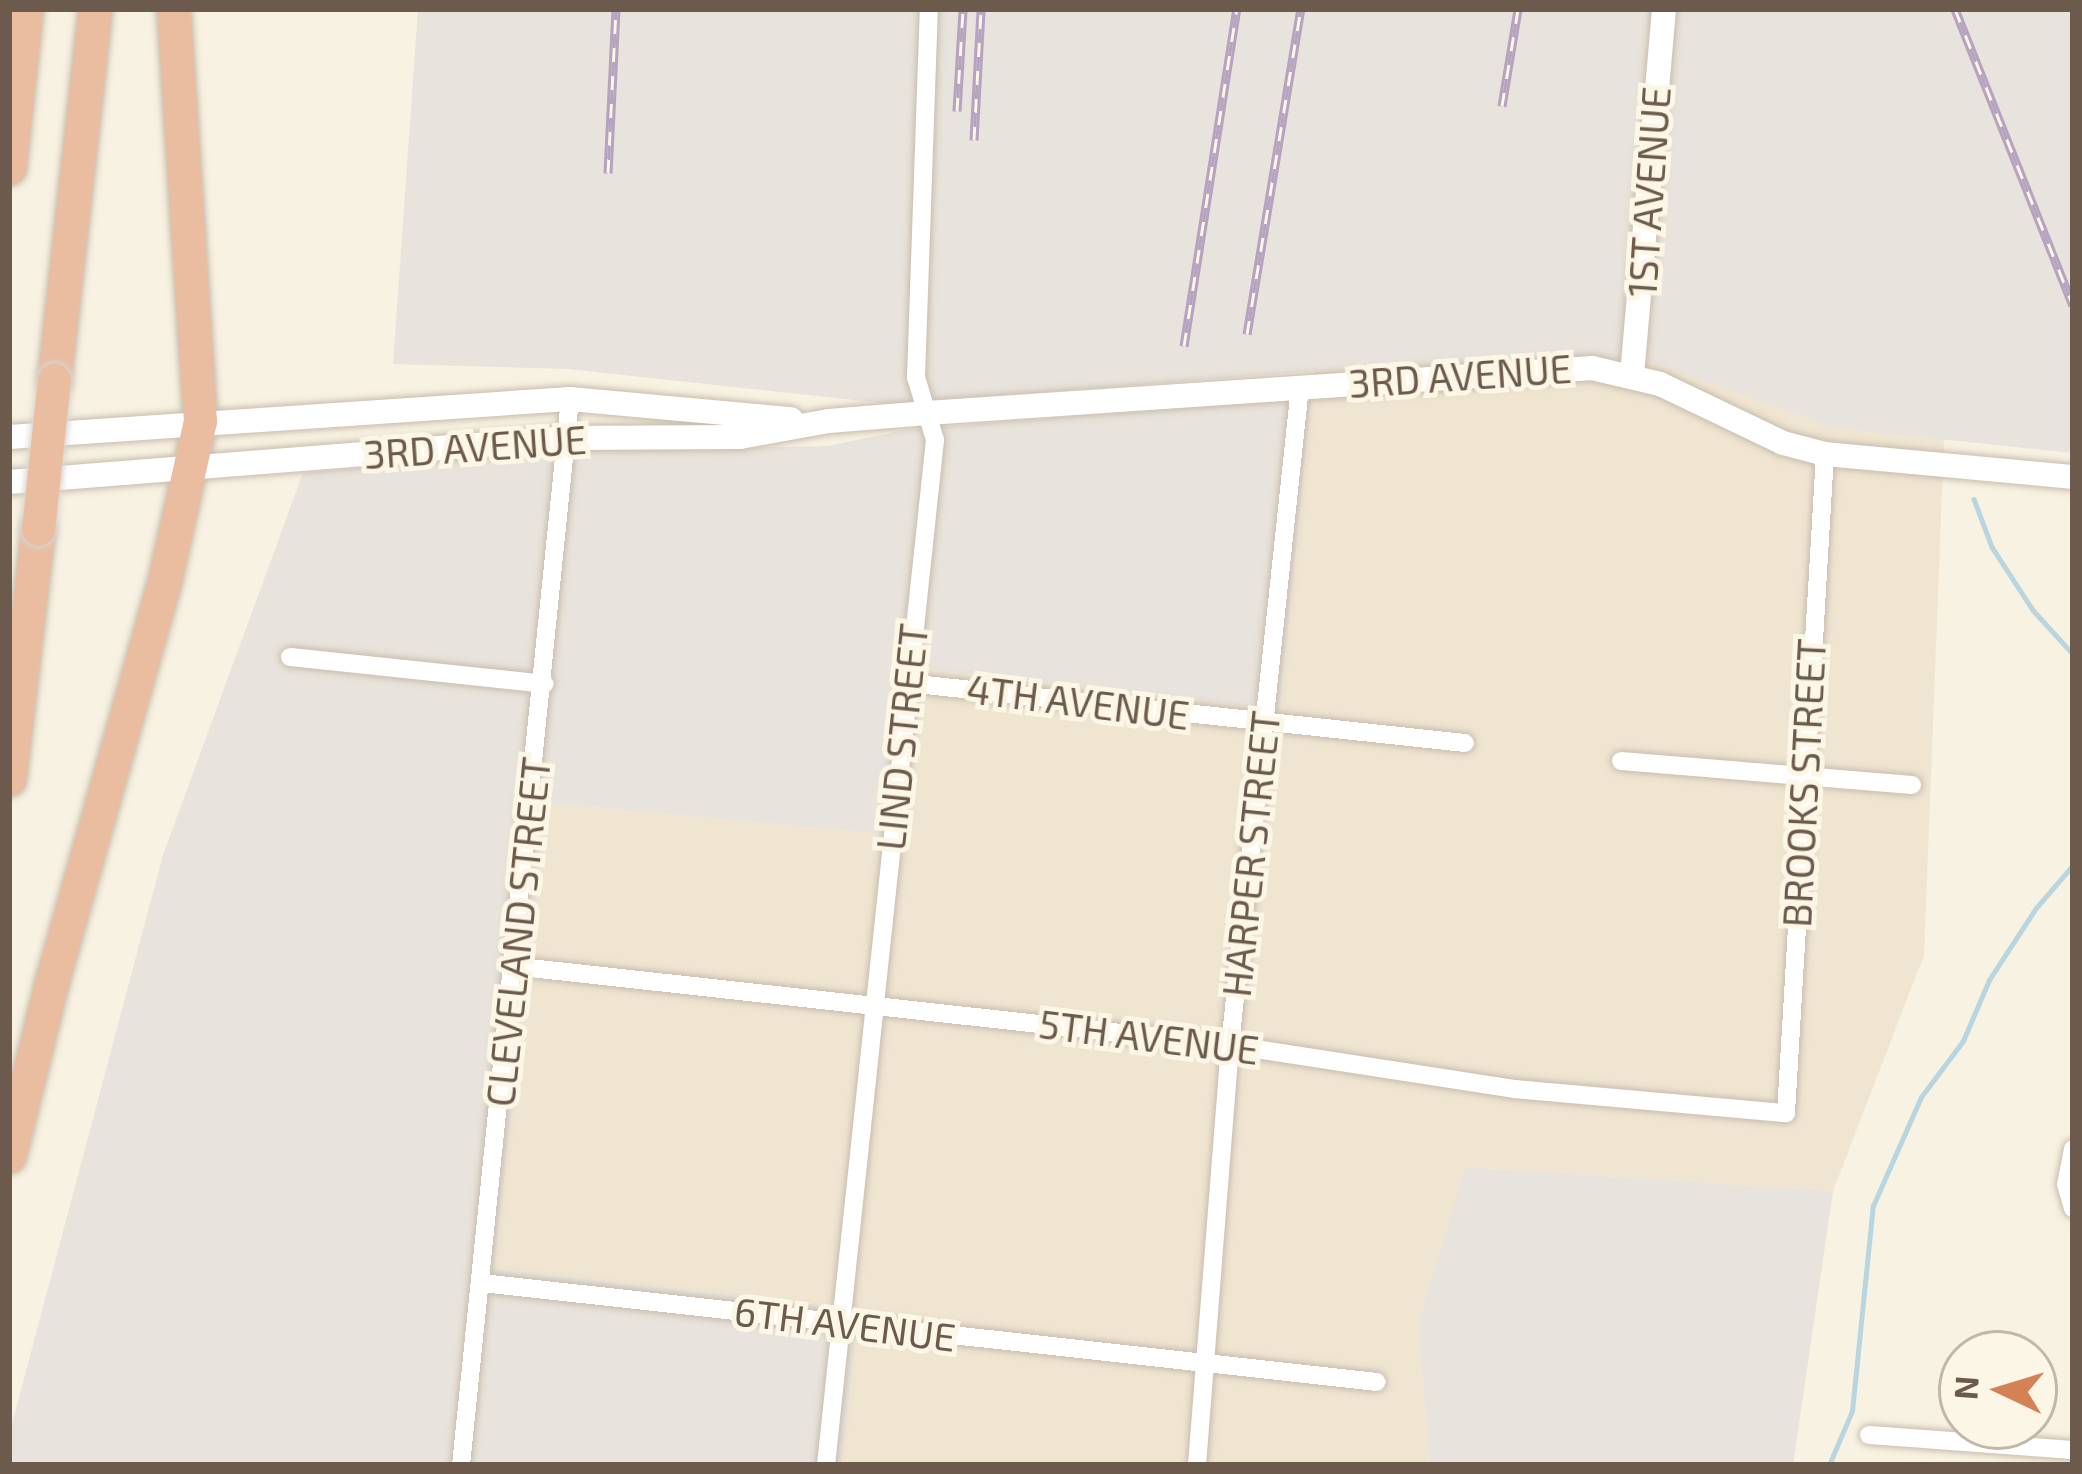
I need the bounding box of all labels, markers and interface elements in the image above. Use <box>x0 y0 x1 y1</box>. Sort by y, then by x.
street label: 1ST AVENUE <box>1618 84 1680 300</box>
street label: 3RD AVENUE <box>1347 345 1573 407</box>
street label: 3RD AVENUE <box>362 416 588 478</box>
street label: LIND STREET <box>867 622 937 852</box>
street label: BROOKS STREET <box>1773 637 1835 929</box>
street label: 4TH AVENUE <box>964 665 1192 739</box>
street label: HARPER STREET <box>1213 709 1289 999</box>
street label: CLEVELAND STREET <box>476 755 560 1109</box>
street label: 5TH AVENUE <box>1036 1000 1262 1074</box>
street label: 6TH AVENUE <box>731 1287 959 1361</box>
north arrow <box>1938 1330 2058 1450</box>
text: N <box>1944 1374 1986 1401</box>

